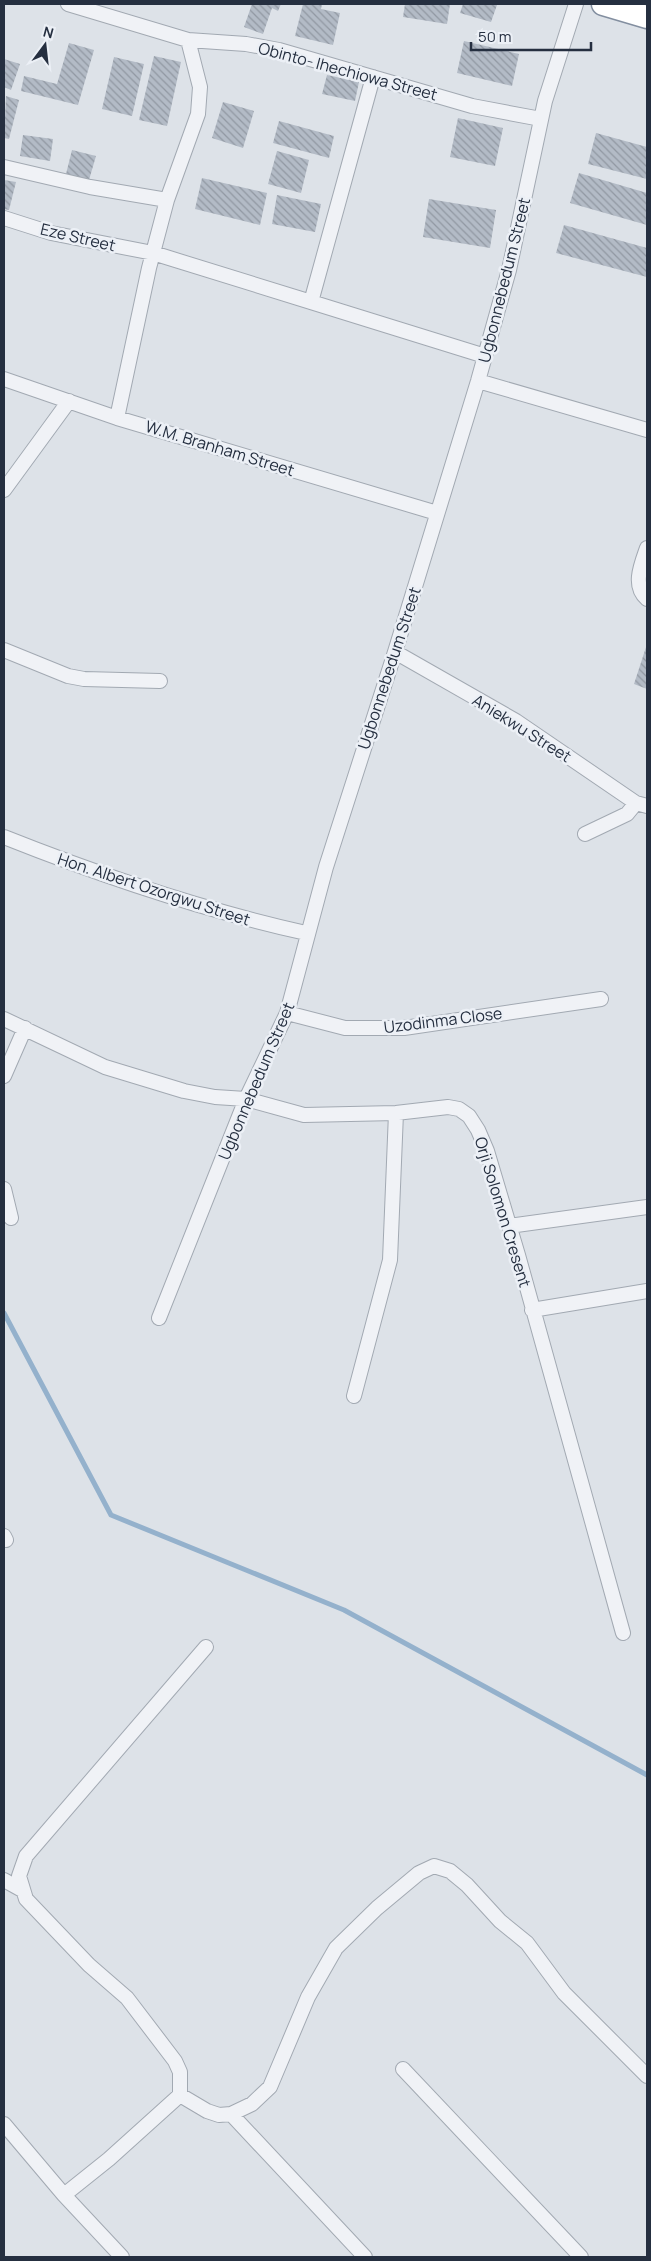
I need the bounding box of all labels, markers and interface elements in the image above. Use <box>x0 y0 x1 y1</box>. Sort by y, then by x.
north arrow <box>20 20 70 70</box>
scale bar <box>471 20 591 52</box>
text: N <box>41 21 56 42</box>
text: 50 m <box>478 26 512 47</box>
street label: Obinto- Ihechiowa Street <box>256 37 440 105</box>
street label: Ugbonnebedum Street <box>473 195 535 365</box>
street label: Eze Street <box>38 218 118 256</box>
street label: W.M. Branham Street <box>143 415 297 481</box>
street label: Ugbonnebedum Street <box>352 584 426 752</box>
street label: Aniekwu Street <box>468 689 576 767</box>
street label: Hon. Albert Ozorgwu Street <box>55 847 253 931</box>
street label: Ugbonnebedum Street <box>213 999 299 1163</box>
street label: Uzodinma Close <box>382 1002 504 1038</box>
street label: Orji Solomon Cresent <box>470 1134 536 1290</box>

